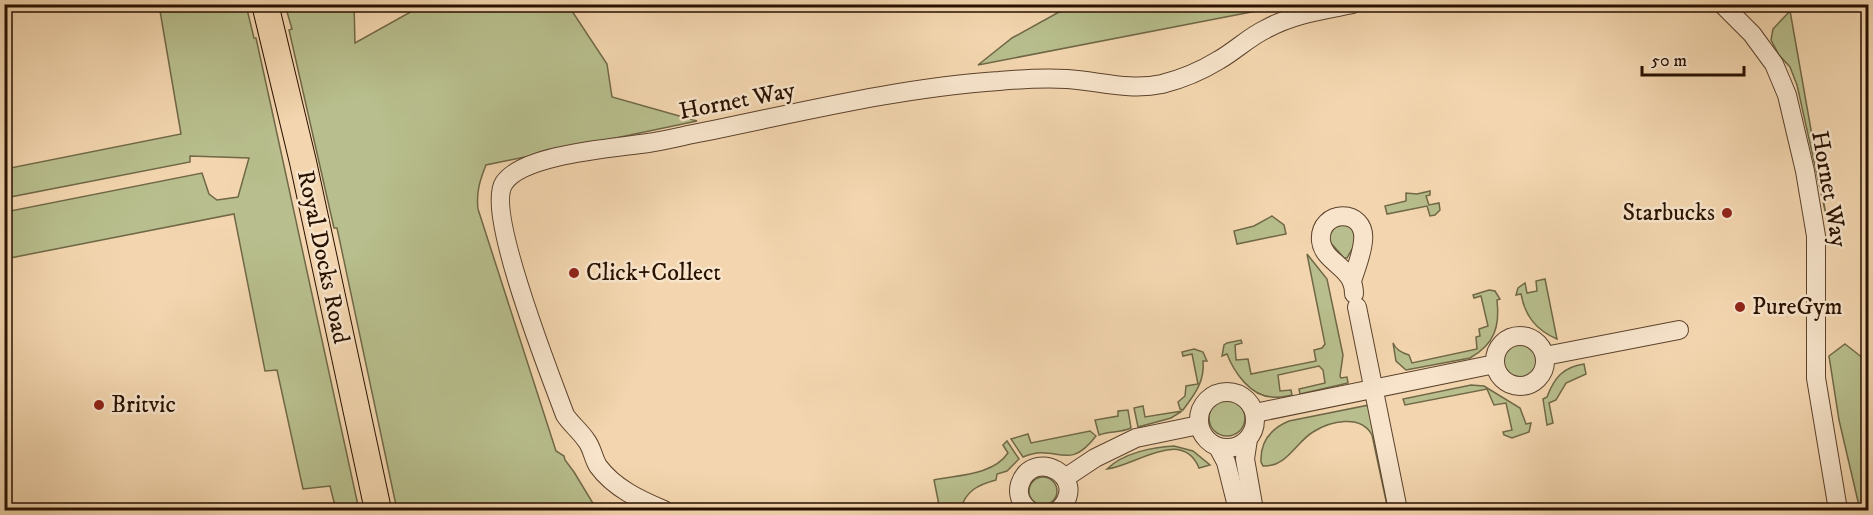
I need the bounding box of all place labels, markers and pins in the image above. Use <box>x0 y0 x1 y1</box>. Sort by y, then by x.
place label: Starbucks <box>1623 198 1715 228</box>
marker: Starbucks <box>1720 206 1734 220</box>
place label: Click+Collect <box>586 258 721 288</box>
marker: Click+Collect <box>567 266 581 280</box>
place label: PureGym <box>1752 292 1843 322</box>
marker: PureGym <box>1733 300 1747 314</box>
place label: Britvic <box>111 390 176 420</box>
marker: Britvic <box>92 398 106 412</box>

